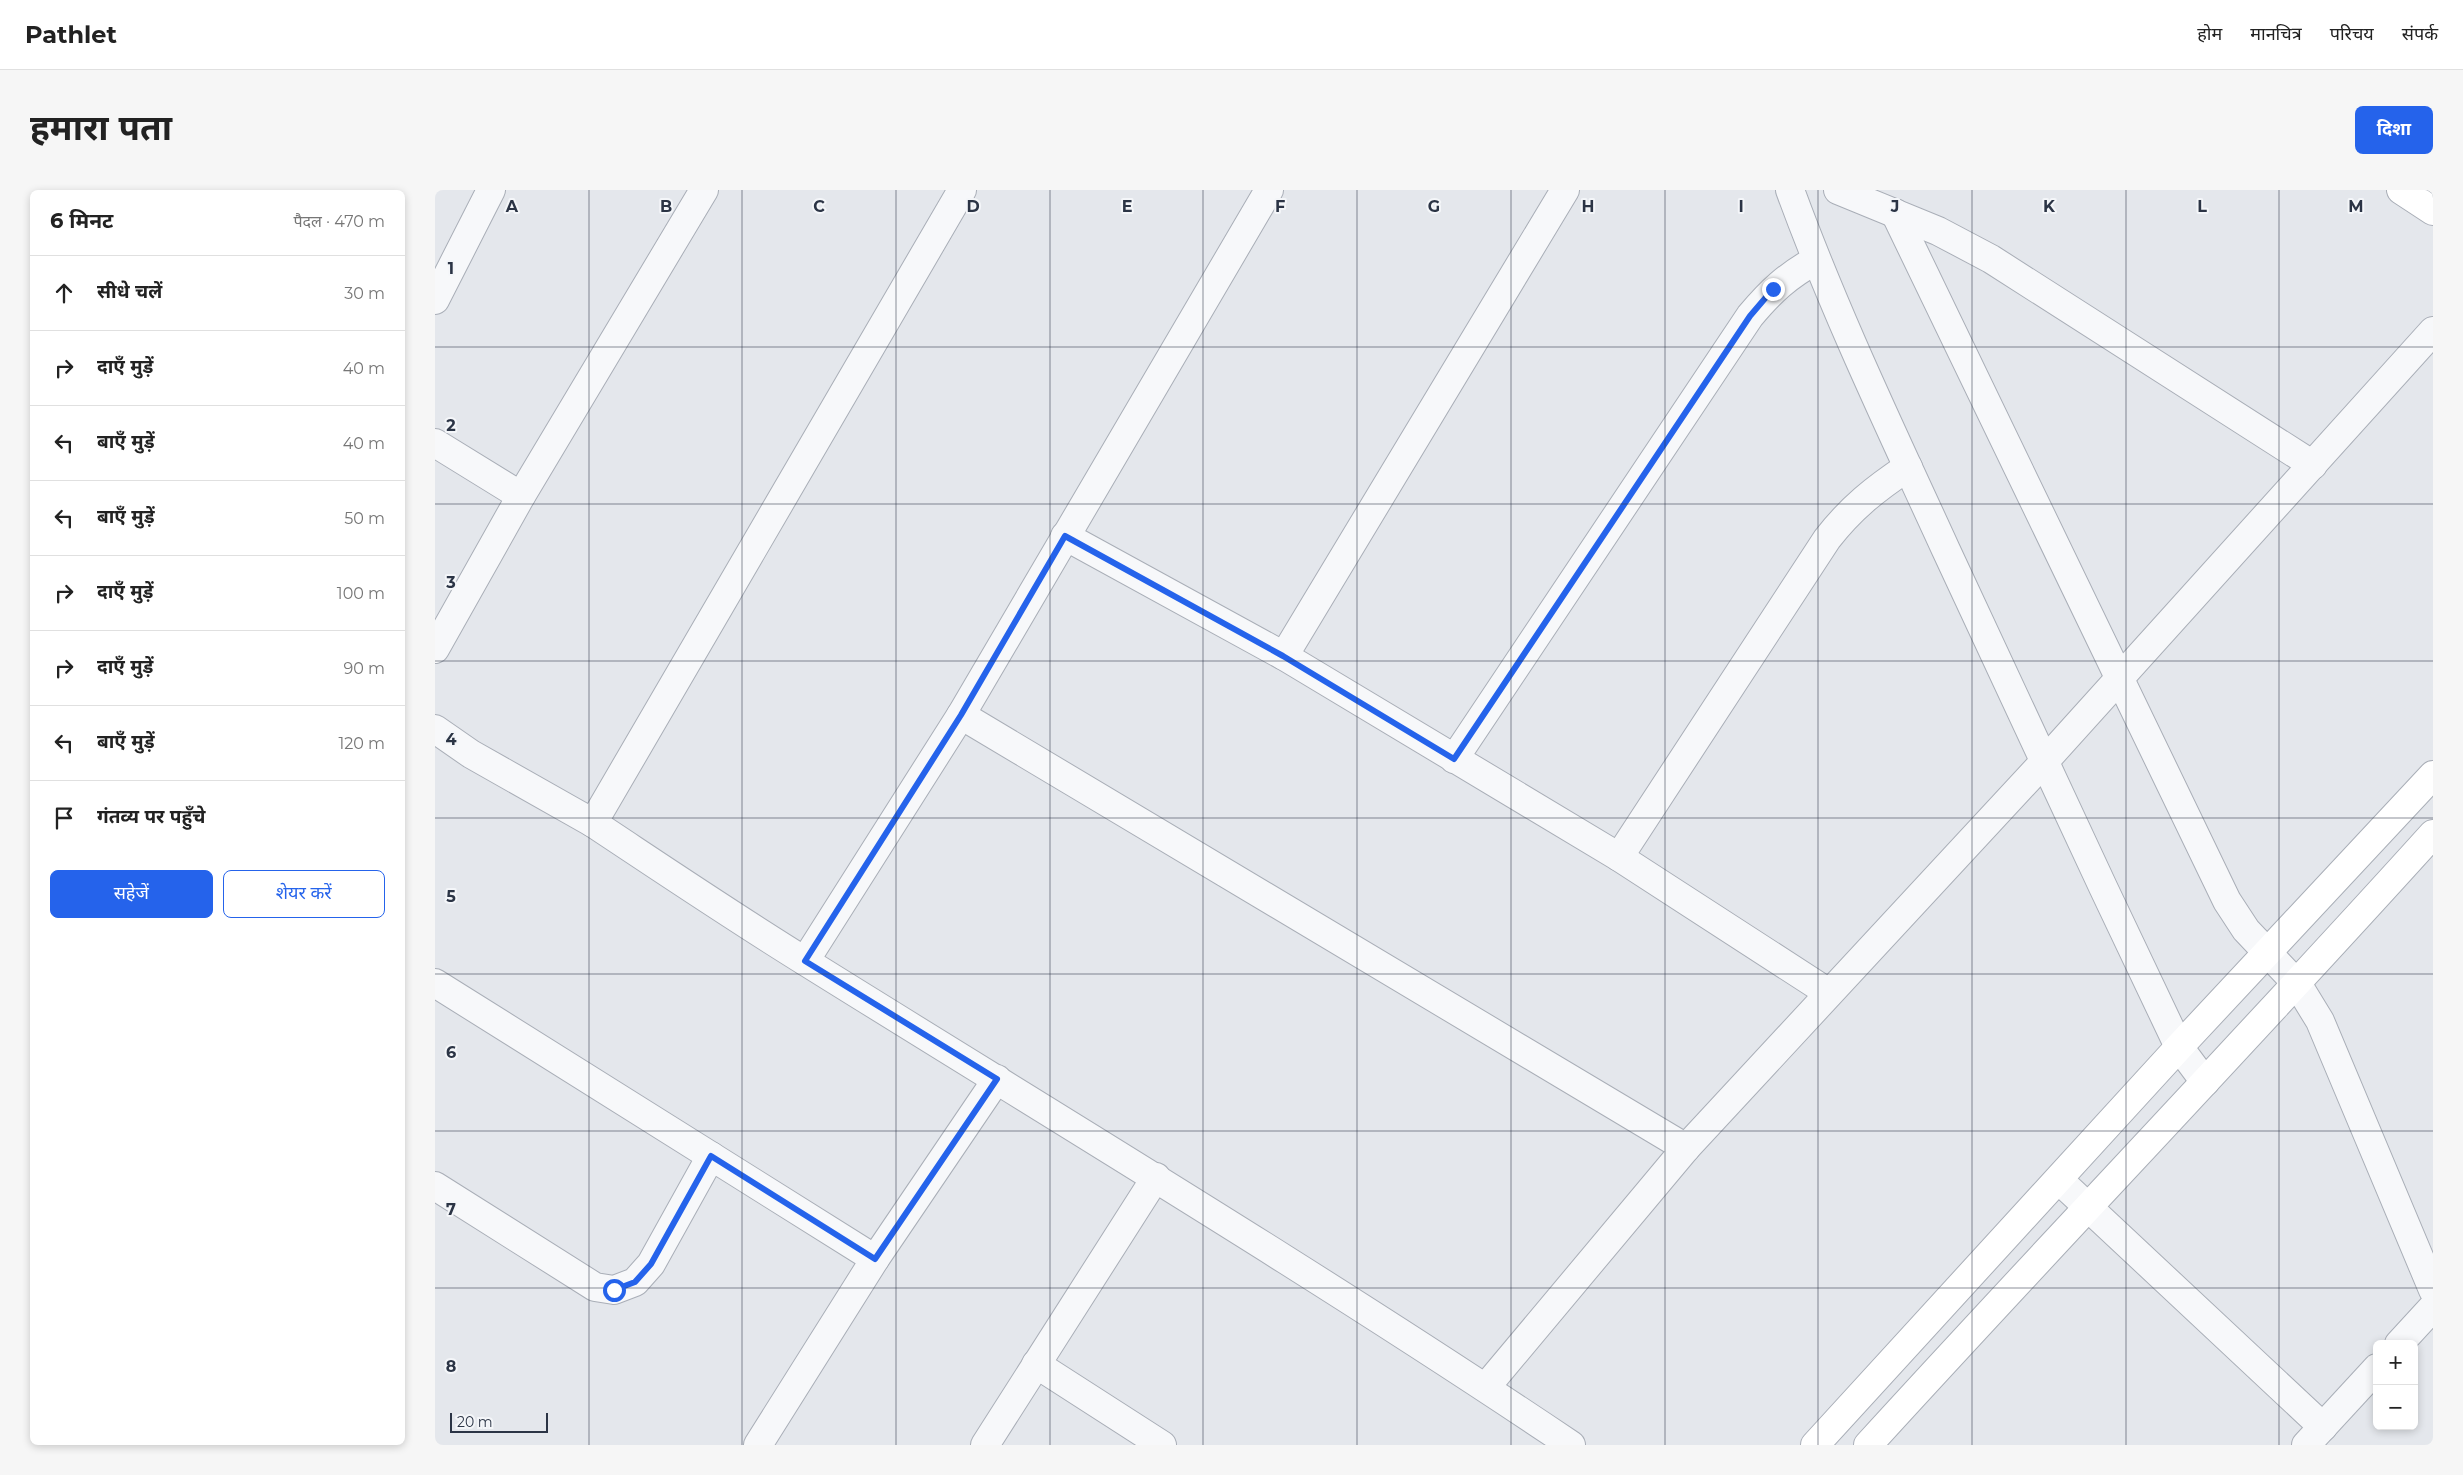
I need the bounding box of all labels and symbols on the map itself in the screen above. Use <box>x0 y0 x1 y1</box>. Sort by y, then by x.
text: A <box>505 197 519 216</box>
text: B <box>660 197 672 216</box>
text: C <box>813 197 825 216</box>
text: D <box>966 197 980 216</box>
text: E <box>1122 197 1132 216</box>
text: F <box>1275 197 1285 216</box>
text: G <box>1428 197 1440 216</box>
text: H <box>1582 197 1594 216</box>
text: I <box>1738 197 1744 216</box>
text: J <box>1890 197 1899 216</box>
text: K <box>2043 197 2056 216</box>
text: L <box>2197 197 2207 216</box>
text: M <box>2348 197 2364 216</box>
text: 1 <box>448 259 454 278</box>
route end <box>1762 278 1785 301</box>
text: 2 <box>446 416 456 435</box>
text: 3 <box>445 573 456 592</box>
text: 4 <box>445 730 457 749</box>
text: 5 <box>446 887 456 906</box>
text: 6 <box>446 1043 456 1062</box>
text: 7 <box>446 1200 456 1219</box>
route start <box>603 1279 626 1302</box>
text: 8 <box>446 1357 456 1376</box>
scale bar <box>450 1410 547 1433</box>

